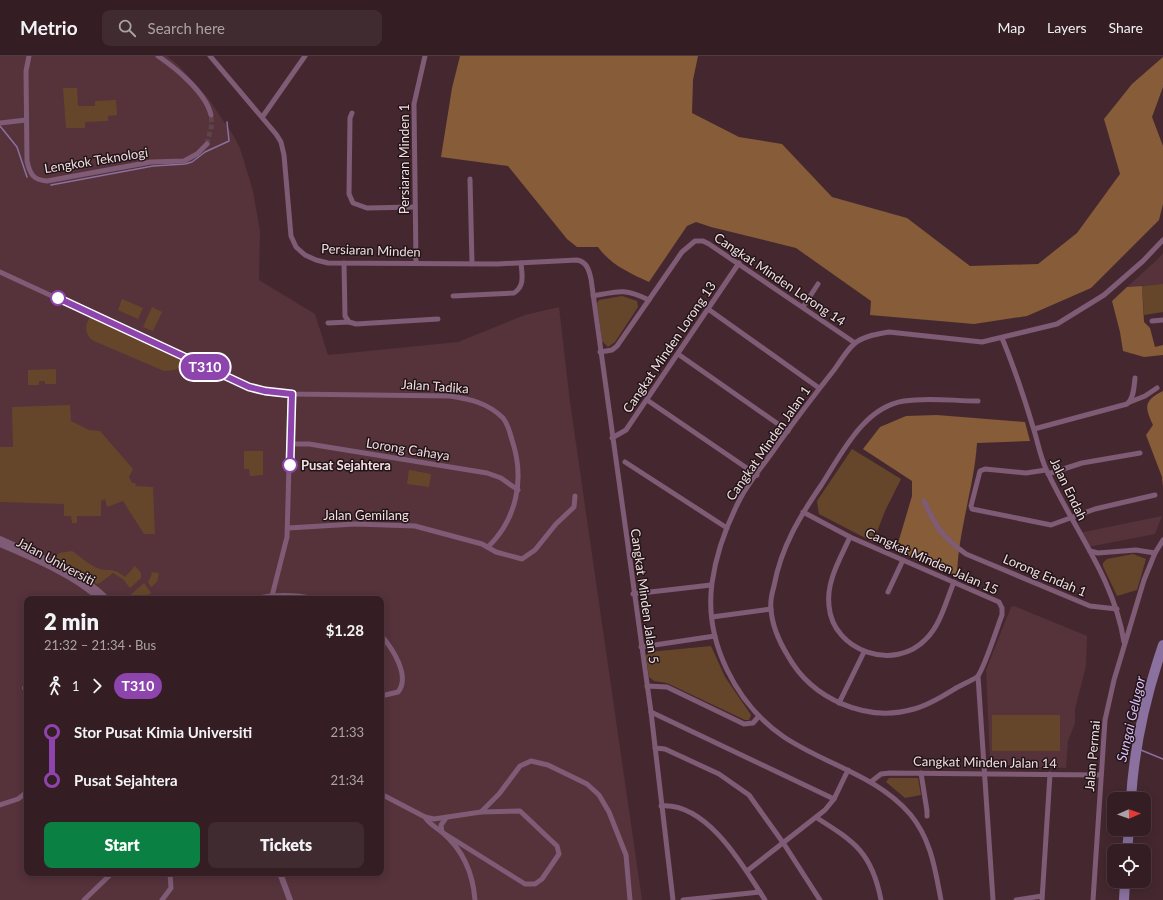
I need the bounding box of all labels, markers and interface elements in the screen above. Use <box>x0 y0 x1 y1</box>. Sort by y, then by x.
search box <box>102 10 382 46</box>
text: Metrio <box>20 16 78 39</box>
icon: search <box>116 17 138 39</box>
text: Search here <box>148 19 225 37</box>
text: Map <box>997 19 1025 36</box>
text: Layers <box>1047 19 1087 36</box>
text: Share <box>1109 19 1143 36</box>
street label: Persiaran Minden 1 <box>396 104 412 214</box>
street label: Lengkok Teknologi <box>43 144 149 176</box>
street label: Cangkat Minden Lorong 14 <box>711 229 849 329</box>
street label: Persiaran Minden <box>321 240 421 260</box>
street label: Cangkat Minden Lorong 13 <box>619 278 719 416</box>
unlabelled marker <box>50 290 66 306</box>
line badge: T310 <box>177 354 233 380</box>
text: T310 <box>189 358 221 375</box>
street label: Jalan Tadika <box>401 376 469 396</box>
street label: Cangkat Minden Jalan 1 <box>722 383 814 503</box>
street label: Lorong Cahaya <box>365 434 451 464</box>
street label: Jalan Endah <box>1047 455 1091 523</box>
marker: Pusat Sejahtera <box>282 457 298 473</box>
place label: Pusat Sejahtera <box>301 457 391 473</box>
street label: Jalan Gemilang <box>323 507 409 523</box>
street label: Cangkat Minden Jalan 15 <box>863 524 1001 598</box>
street label: Cangkat Minden Jalan 5 <box>628 527 662 665</box>
street label: Jalan Universiti <box>14 534 98 588</box>
street label: Lorong Endah 1 <box>1001 550 1089 600</box>
text: 2 min <box>44 608 99 635</box>
text: $1.28 <box>326 621 364 639</box>
text: 21:32 – 21:34 · Bus <box>44 637 156 653</box>
water label: Sungai Gelugor <box>1112 674 1149 763</box>
icon: walk <box>44 675 66 697</box>
icon: forward <box>86 675 108 697</box>
text: T310 <box>122 677 154 694</box>
text: 1 <box>72 678 80 694</box>
street label: Jalan Permai <box>1081 720 1103 792</box>
text: Stor Pusat Kimia Universiti <box>74 723 252 741</box>
text: 21:33 <box>331 724 364 740</box>
street label: Cangkat Minden Jalan 14 <box>913 753 1057 771</box>
text: Pusat Sejahtera <box>74 771 178 789</box>
text: 21:34 <box>331 772 364 788</box>
north arrow <box>1107 792 1151 836</box>
map controls <box>1107 792 1151 888</box>
button: Start <box>44 822 200 868</box>
button: Tickets <box>208 822 364 868</box>
button: locate <box>1107 844 1151 888</box>

